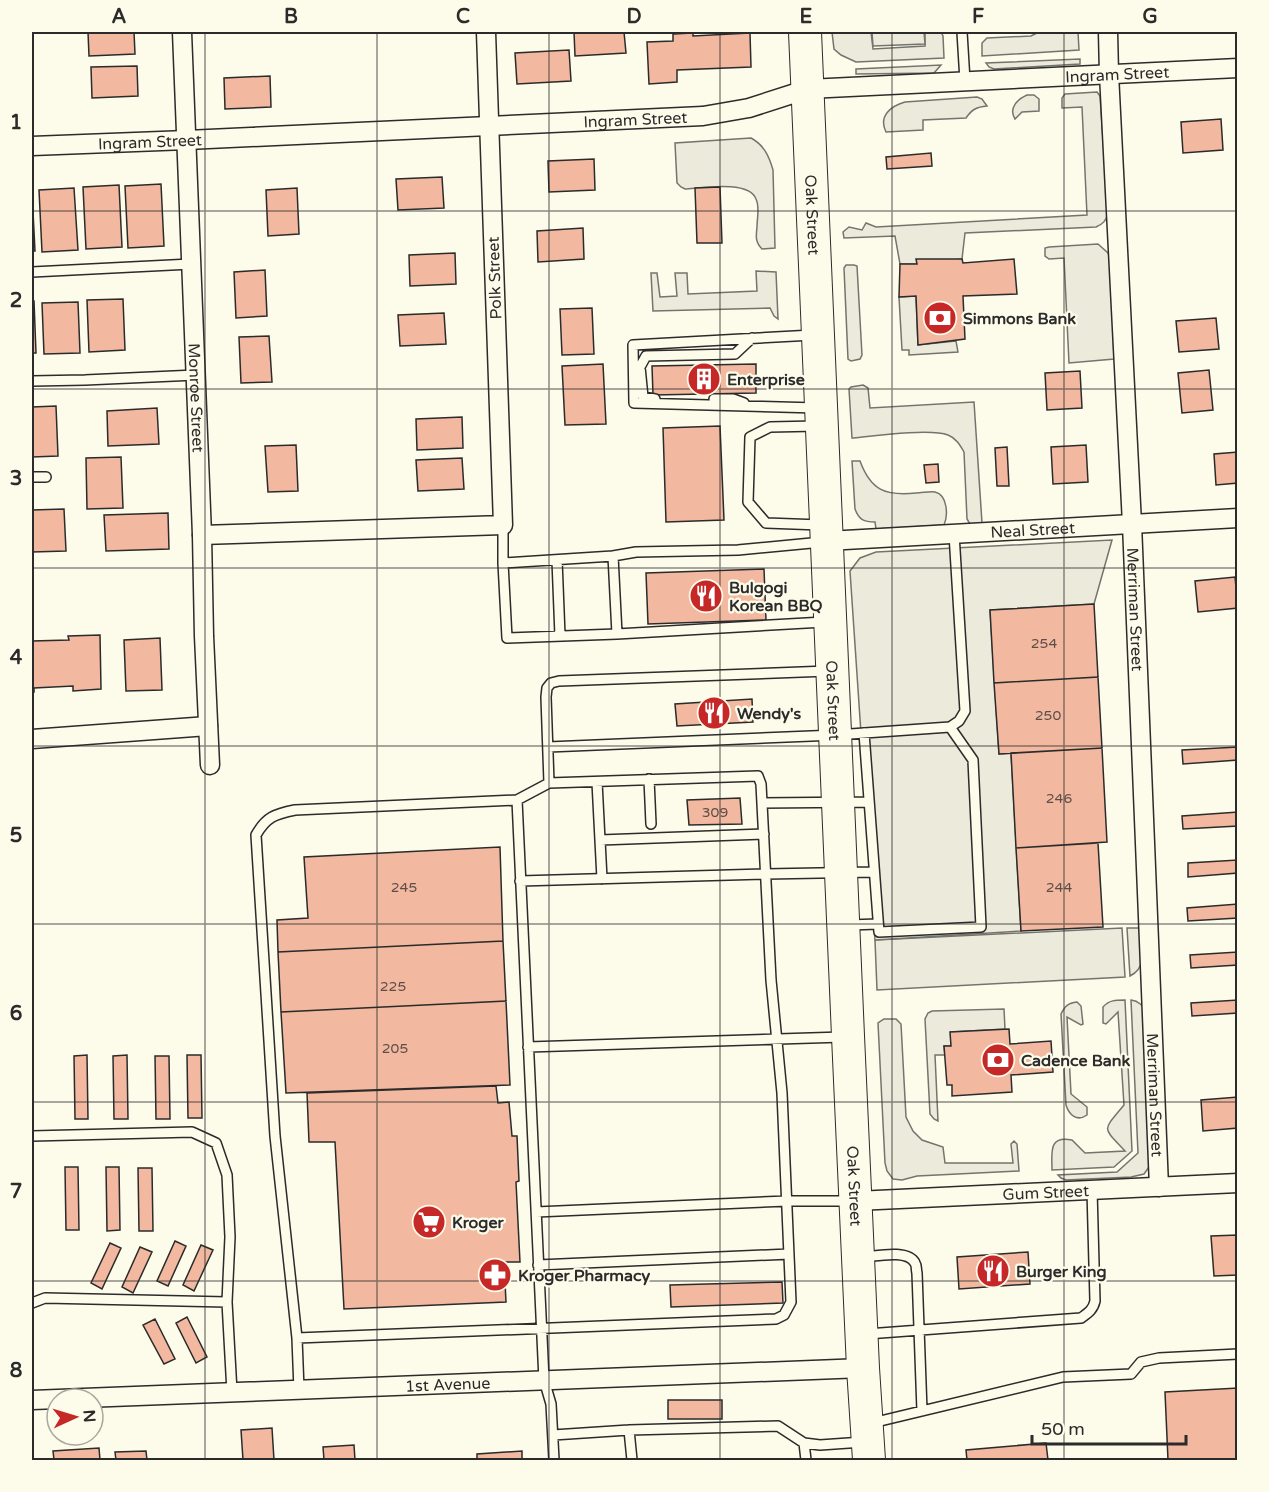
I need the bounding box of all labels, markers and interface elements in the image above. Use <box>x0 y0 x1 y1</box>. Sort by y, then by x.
text: A <box>112 5 127 29</box>
text: B <box>284 5 298 29</box>
text: C <box>456 5 470 29</box>
text: D <box>626 5 642 29</box>
text: E <box>800 5 813 29</box>
text: F <box>972 5 984 29</box>
text: G <box>1142 5 1158 29</box>
street label: Ingram Street <box>1065 62 1170 87</box>
street label: Ingram Street <box>583 108 688 133</box>
text: 1 <box>10 111 22 135</box>
street label: Ingram Street <box>98 130 202 154</box>
street label: Oak Street <box>800 174 824 256</box>
street label: Polk Street <box>484 236 506 320</box>
text: 2 <box>10 289 22 313</box>
bank icon: Simmons Bank <box>922 300 958 336</box>
place label: Simmons Bank <box>963 309 1076 329</box>
street label: Monroe Street <box>183 343 208 453</box>
building icon: Enterprise <box>686 361 722 397</box>
place label: Enterprise <box>727 370 805 390</box>
text: 3 <box>10 467 22 491</box>
street label: Neal Street <box>990 518 1076 543</box>
street label: Merriman Street <box>1122 547 1147 672</box>
restaurant icon: Bulgogi Korean BBQ <box>688 578 724 614</box>
place label: Bulgogi Korean BBQ <box>729 578 822 616</box>
house number: 254 <box>1031 635 1057 652</box>
text: 4 <box>10 646 23 670</box>
street label: Oak Street <box>821 660 844 741</box>
restaurant icon: Wendy's <box>696 695 732 731</box>
place label: Wendy's <box>737 704 801 724</box>
house number: 250 <box>1035 707 1061 724</box>
house number: 246 <box>1046 790 1072 807</box>
house number: 309 <box>702 804 728 821</box>
text: 5 <box>10 824 22 848</box>
house number: 245 <box>391 879 417 896</box>
house number: 244 <box>1046 879 1072 896</box>
house number: 225 <box>380 978 406 995</box>
text: 6 <box>10 1002 22 1026</box>
street label: Merriman Street <box>1142 1033 1167 1157</box>
house number: 205 <box>382 1040 408 1057</box>
bank icon: Cadence Bank <box>980 1042 1016 1078</box>
place label: Cadence Bank <box>1021 1051 1131 1071</box>
street label: Oak Street <box>842 1145 866 1227</box>
text: 7 <box>10 1180 22 1204</box>
street label: Gum Street <box>1002 1181 1090 1205</box>
supermarket icon: Kroger <box>411 1204 447 1240</box>
place label: Kroger <box>452 1213 504 1233</box>
restaurant icon: Burger King <box>975 1253 1011 1289</box>
pharmacy icon: Kroger Pharmacy <box>477 1257 513 1293</box>
place label: Burger King <box>1016 1262 1107 1282</box>
place label: Kroger Pharmacy <box>518 1266 651 1286</box>
text: 8 <box>10 1359 22 1383</box>
street label: 1st Avenue <box>405 1373 491 1397</box>
north arrow <box>45 1387 105 1447</box>
scale bar <box>1032 1408 1186 1446</box>
text: N <box>79 1409 99 1423</box>
text: 50 m <box>1041 1418 1085 1440</box>

